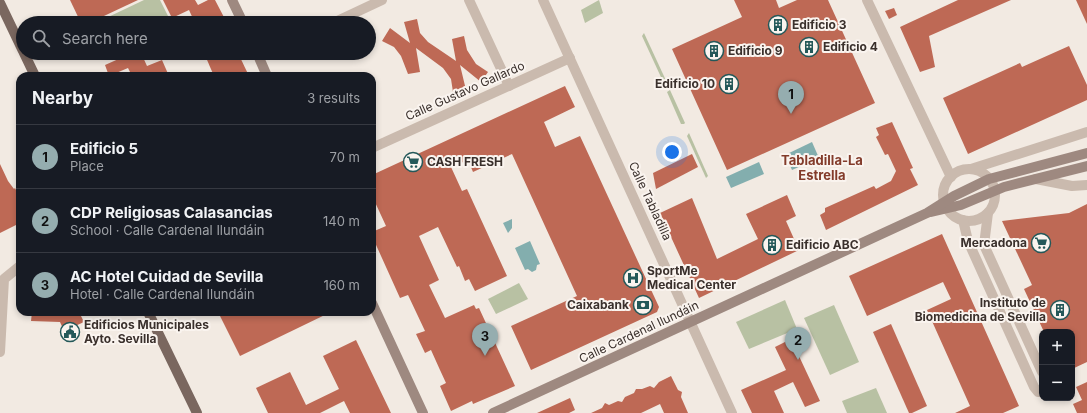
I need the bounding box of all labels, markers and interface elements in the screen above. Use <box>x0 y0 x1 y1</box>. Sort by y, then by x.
building icon: Edificio 3 <box>767 14 789 36</box>
search box <box>16 16 376 60</box>
place label: Edificio 3 <box>792 17 847 32</box>
icon: search <box>30 27 52 49</box>
text: Search here <box>62 29 148 48</box>
building icon: Edificio 4 <box>798 36 820 58</box>
place label: Edificio 4 <box>823 39 878 54</box>
building icon: Edificio 9 <box>703 40 725 62</box>
place label: Edificio 9 <box>728 43 783 58</box>
street label: Calle Gustavo Gallardo <box>403 57 527 124</box>
building icon: Edificio 10 <box>718 73 740 95</box>
place label: Edificio 10 <box>655 76 715 91</box>
pin: 1 <box>778 81 804 114</box>
text: Nearby <box>32 88 93 108</box>
text: 3 results <box>307 90 360 106</box>
text: Edificio 5 <box>70 139 138 158</box>
your location <box>662 142 682 162</box>
text: 1 <box>42 149 48 165</box>
text: 70 m <box>330 149 360 165</box>
supermarket icon: CASH FRESH <box>402 151 424 173</box>
district label: Tabladilla-La Estrella <box>781 152 863 183</box>
place label: CASH FRESH <box>427 154 503 169</box>
text: Place <box>70 158 104 174</box>
street label: Calle Tabladilla <box>626 159 675 243</box>
text: CDP Religiosas Calasancias <box>70 203 273 222</box>
text: 2 <box>41 213 49 229</box>
text: 140 m <box>323 213 360 229</box>
text: School · Calle Cardenal Ilundáin <box>70 222 264 238</box>
supermarket icon: Mercadona <box>1030 232 1052 254</box>
building icon: Edificio ABC <box>761 234 783 256</box>
place label: Mercadona <box>961 235 1027 250</box>
place label: Edificio ABC <box>786 237 859 252</box>
place label: SportMe Medical Center <box>647 263 736 292</box>
text: AC Hotel Cuidad de Sevilla <box>70 267 264 286</box>
hospital icon: SportMe Medical Center <box>622 267 644 289</box>
text: 3 <box>41 277 49 293</box>
text: 160 m <box>323 277 360 293</box>
text: Hotel · Calle Cardenal Ilundáin <box>70 286 255 302</box>
bank icon: Caixabank <box>632 294 654 316</box>
place label: Instituto de Biomedicina de Sevilla <box>915 295 1046 324</box>
place label: Caixabank <box>567 297 629 312</box>
street label: Calle Cardenal Ilundáin <box>577 297 701 366</box>
building icon: Instituto de Biomedicina de Sevilla <box>1049 299 1071 321</box>
place label: Edificios Municipales Ayto. Sevilla <box>84 317 209 346</box>
public building icon: Edificios Municipales Ayto. Sevilla <box>59 321 81 343</box>
pin: 3 <box>472 323 498 356</box>
pin: 2 <box>785 327 811 360</box>
map controls <box>1039 329 1075 401</box>
button: + <box>1039 329 1075 365</box>
button: − <box>1039 365 1075 401</box>

